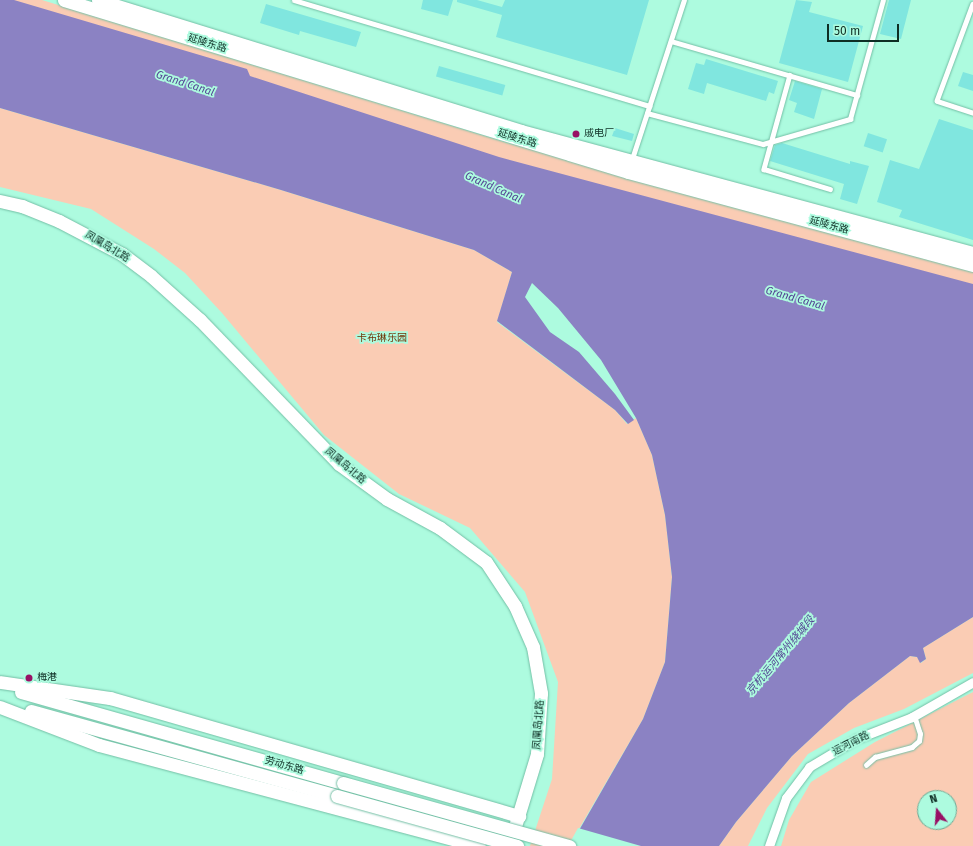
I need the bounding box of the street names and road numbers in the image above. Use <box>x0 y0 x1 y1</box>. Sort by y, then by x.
street label: 延陵东路 <box>186 32 228 56</box>
street label: 延陵东路 <box>496 127 538 151</box>
street label: 延陵东路 <box>808 215 850 237</box>
street label: 凤凰岛北路 <box>82 229 132 265</box>
street label: 凤凰岛北路 <box>322 445 368 487</box>
street label: 凤凰岛北路 <box>531 700 547 750</box>
street label: 运河南路 <box>830 730 872 758</box>
street label: 劳动东路 <box>263 755 305 777</box>

